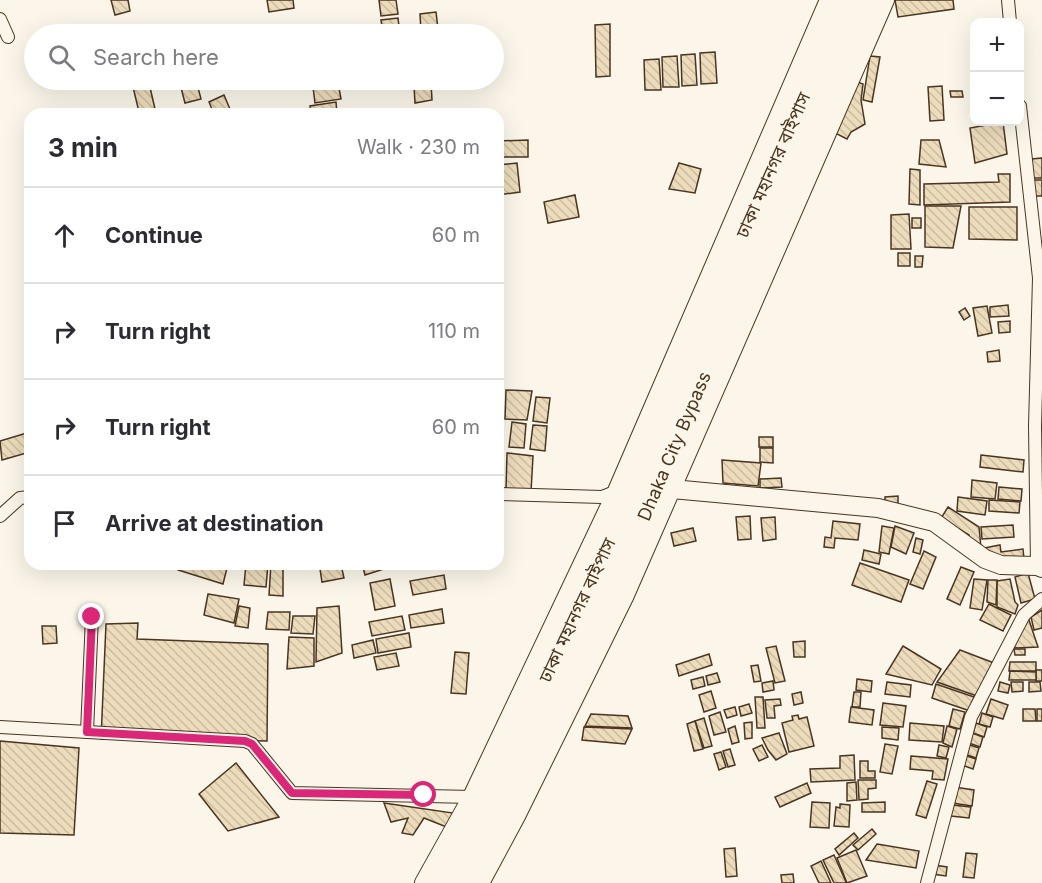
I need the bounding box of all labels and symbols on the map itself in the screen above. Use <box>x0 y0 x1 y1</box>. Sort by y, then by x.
street label: ঢাকা মহানগর বাইপাস <box>731 88 815 242</box>
street label: Dhaka City Bypass <box>633 368 715 524</box>
street label: ঢাকা মহানগর বাইপাস <box>534 534 620 686</box>
route end <box>78 603 104 629</box>
route start <box>410 781 436 807</box>

